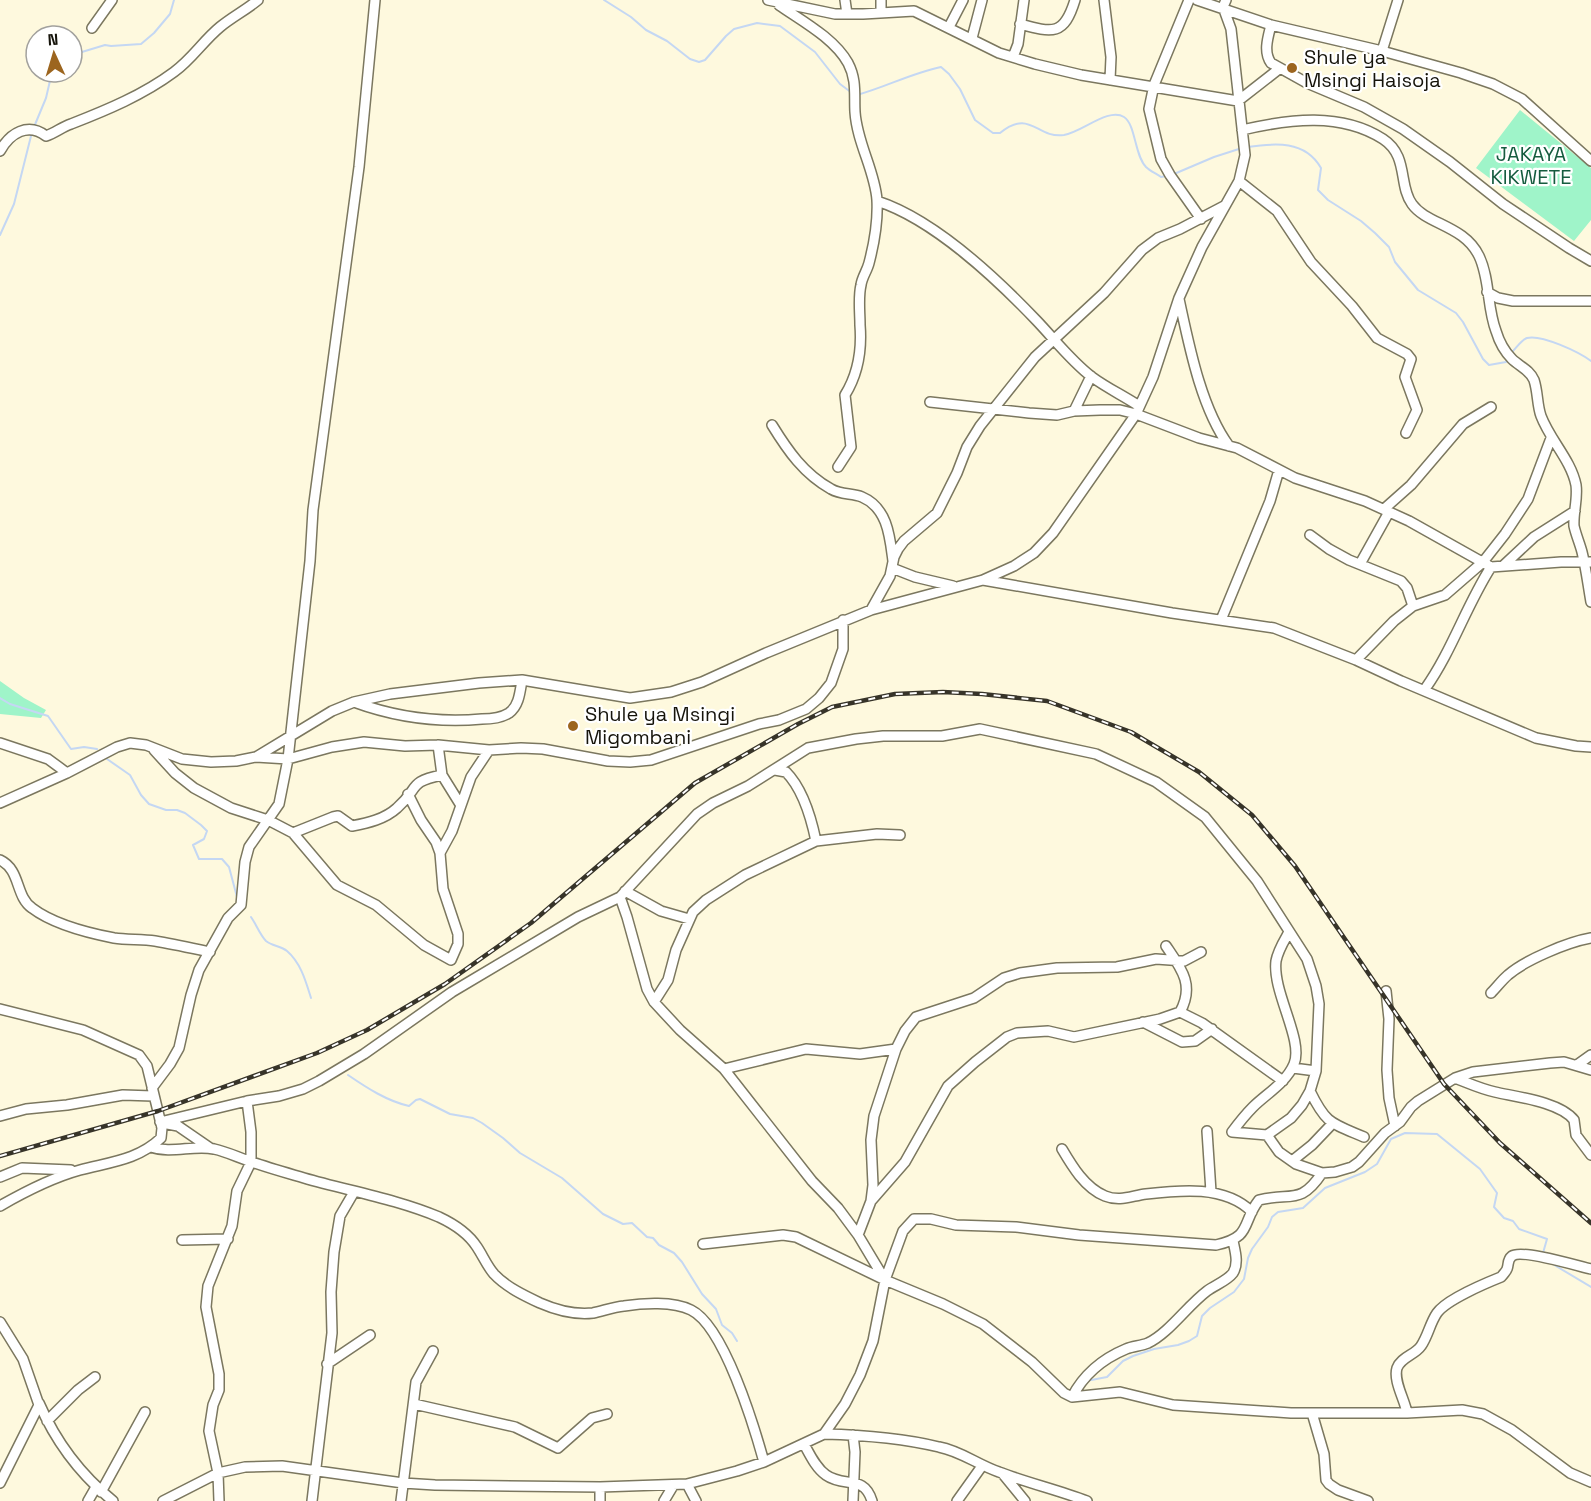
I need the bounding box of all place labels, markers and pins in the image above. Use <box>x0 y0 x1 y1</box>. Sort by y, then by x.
place label: Shule ya Msingi Haisoja <box>1304 44 1441 93</box>
marker: Shule ya Msingi Haisoja <box>1285 61 1299 75</box>
place label: Shule ya Msingi Migombani <box>585 701 735 750</box>
marker: Shule ya Msingi Migombani <box>566 719 580 733</box>

